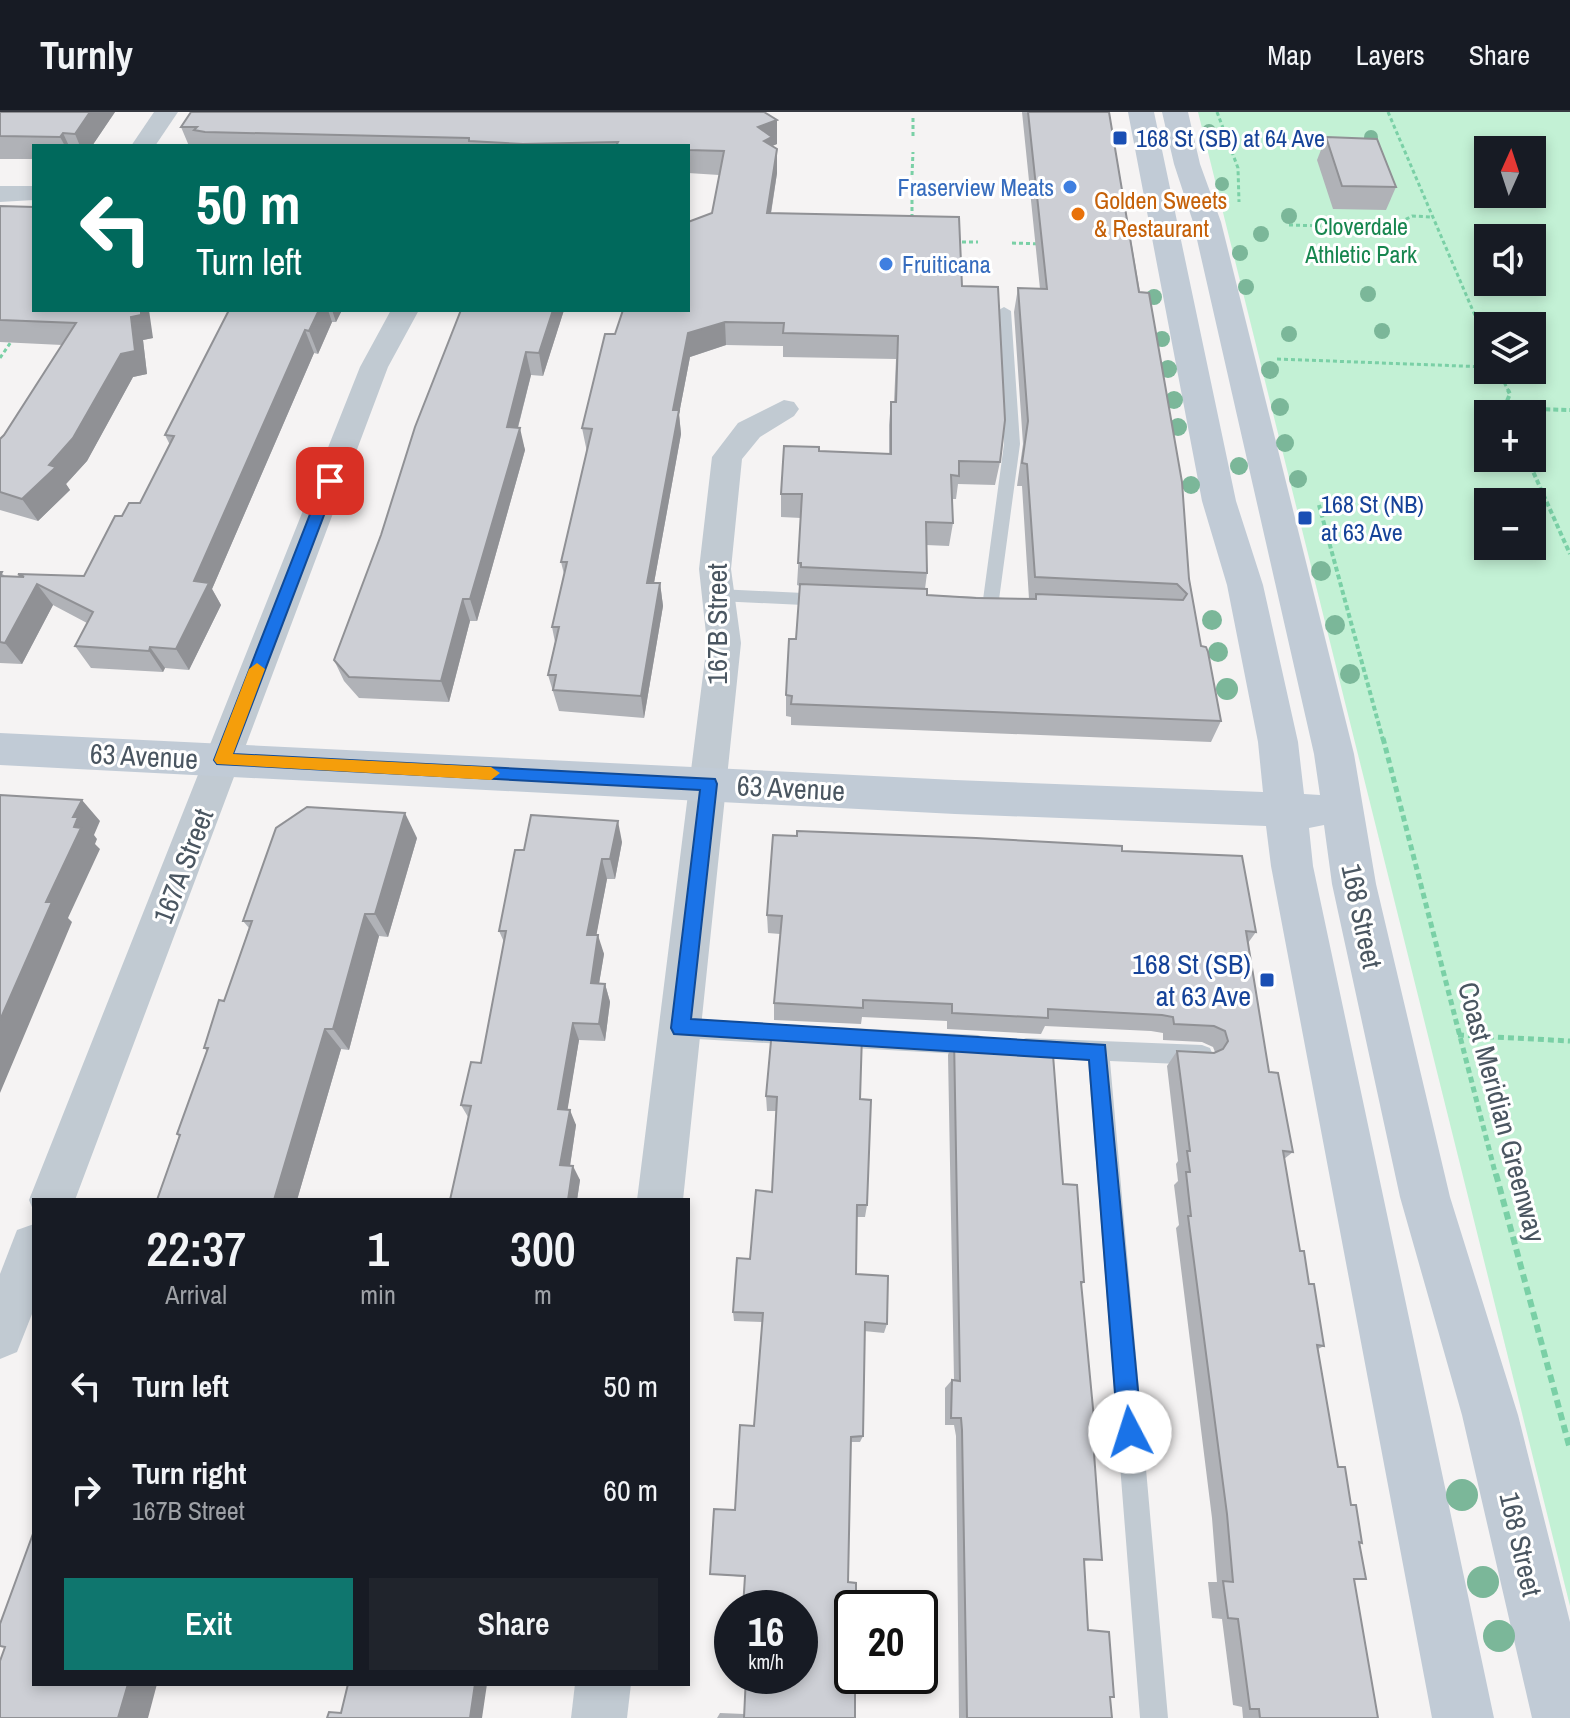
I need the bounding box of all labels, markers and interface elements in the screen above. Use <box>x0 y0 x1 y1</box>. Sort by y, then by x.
text: Turnly <box>40 30 133 81</box>
text: Map <box>1267 36 1312 74</box>
text: Layers <box>1356 36 1425 74</box>
text: Share <box>1469 36 1530 74</box>
place label: 168 St (SB) at 64 Ave <box>1136 122 1325 154</box>
marker: 168 St (SB) at 64 Ave <box>1111 129 1129 147</box>
north arrow <box>1474 136 1546 208</box>
map controls <box>1474 136 1546 560</box>
text: 50 m <box>196 166 301 241</box>
place label: Fraserview Meats <box>898 171 1054 203</box>
icon: left <box>64 176 168 280</box>
marker: Fraserview Meats <box>1061 178 1079 196</box>
place label: Golden Sweets & Restaurant <box>1094 184 1227 244</box>
marker: Golden Sweets & Restaurant <box>1069 205 1087 223</box>
park label: Cloverdale Athletic Park <box>1304 210 1417 270</box>
button: sound <box>1474 224 1546 296</box>
text: Turn left <box>196 238 302 286</box>
place label: Fruiticana <box>902 248 991 280</box>
marker: Fruiticana <box>877 255 895 273</box>
button: layers <box>1474 312 1546 384</box>
button: + <box>1474 400 1546 472</box>
pin <box>296 447 364 515</box>
icon: arrive <box>308 459 352 503</box>
place label: 168 St (NB) at 63 Ave <box>1321 488 1424 548</box>
button: − <box>1474 488 1546 560</box>
marker: 168 St (NB) at 63 Ave <box>1296 509 1314 527</box>
street label: 167B Street <box>698 563 736 685</box>
street label: 63 Avenue <box>89 734 199 778</box>
street label: 63 Avenue <box>736 766 846 810</box>
street label: 167A Street <box>144 803 222 929</box>
street label: 168 Street <box>1332 860 1392 972</box>
place label: 168 St (SB) at 63 Ave <box>1132 945 1251 1015</box>
marker: 168 St (SB) at 63 Ave <box>1258 971 1276 989</box>
street label: Coast Meridian Greenway <box>1449 978 1555 1247</box>
text: 22:37 <box>146 1216 246 1281</box>
text: 1 <box>367 1216 389 1281</box>
text: 300 <box>510 1216 576 1281</box>
text: Arrival <box>165 1277 227 1312</box>
text: min <box>360 1277 396 1312</box>
text: m <box>534 1277 552 1312</box>
icon: left <box>64 1364 108 1408</box>
text: Turn left <box>132 1366 229 1406</box>
text: 50 m <box>603 1366 658 1406</box>
position arrow <box>1088 1390 1172 1474</box>
text: Turn right <box>132 1453 246 1493</box>
icon: right <box>64 1468 108 1512</box>
text: 60 m <box>603 1470 658 1510</box>
street label: 168 Street <box>1491 1488 1551 1600</box>
text: 167B Street <box>132 1493 245 1528</box>
button: Exit <box>64 1578 353 1670</box>
button: Share <box>369 1578 658 1670</box>
speed limit sign: 20 <box>834 1590 938 1694</box>
text: 16 <box>748 1605 784 1658</box>
text: km/h <box>748 1648 784 1675</box>

